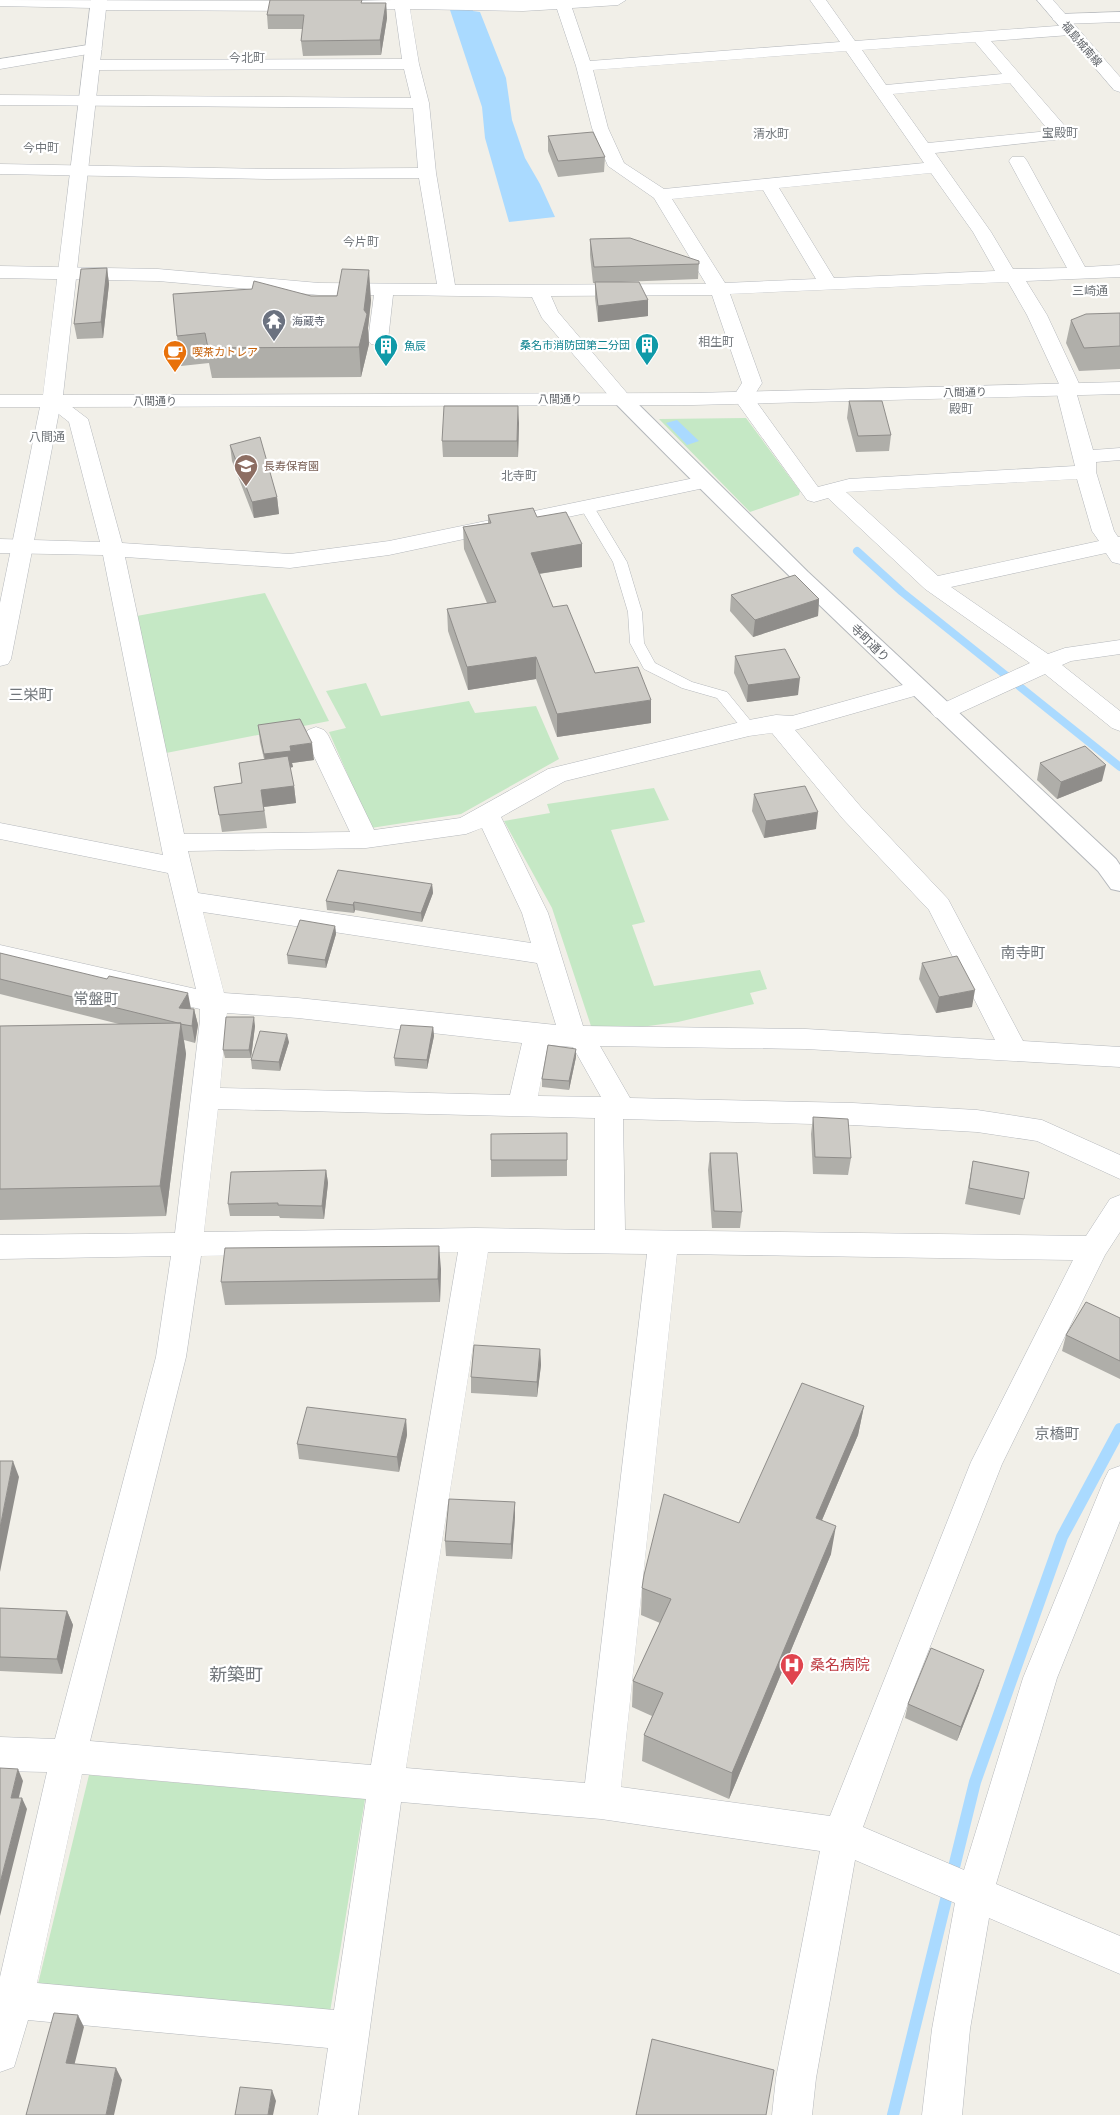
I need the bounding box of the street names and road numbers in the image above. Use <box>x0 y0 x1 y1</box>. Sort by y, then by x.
street label: 福島城南線 <box>1059 19 1105 69</box>
street label: 八間通り <box>943 386 987 398</box>
street label: 八間通り <box>538 393 582 405</box>
street label: 八間通り <box>133 395 177 407</box>
street label: 寺町通り <box>848 621 892 665</box>

